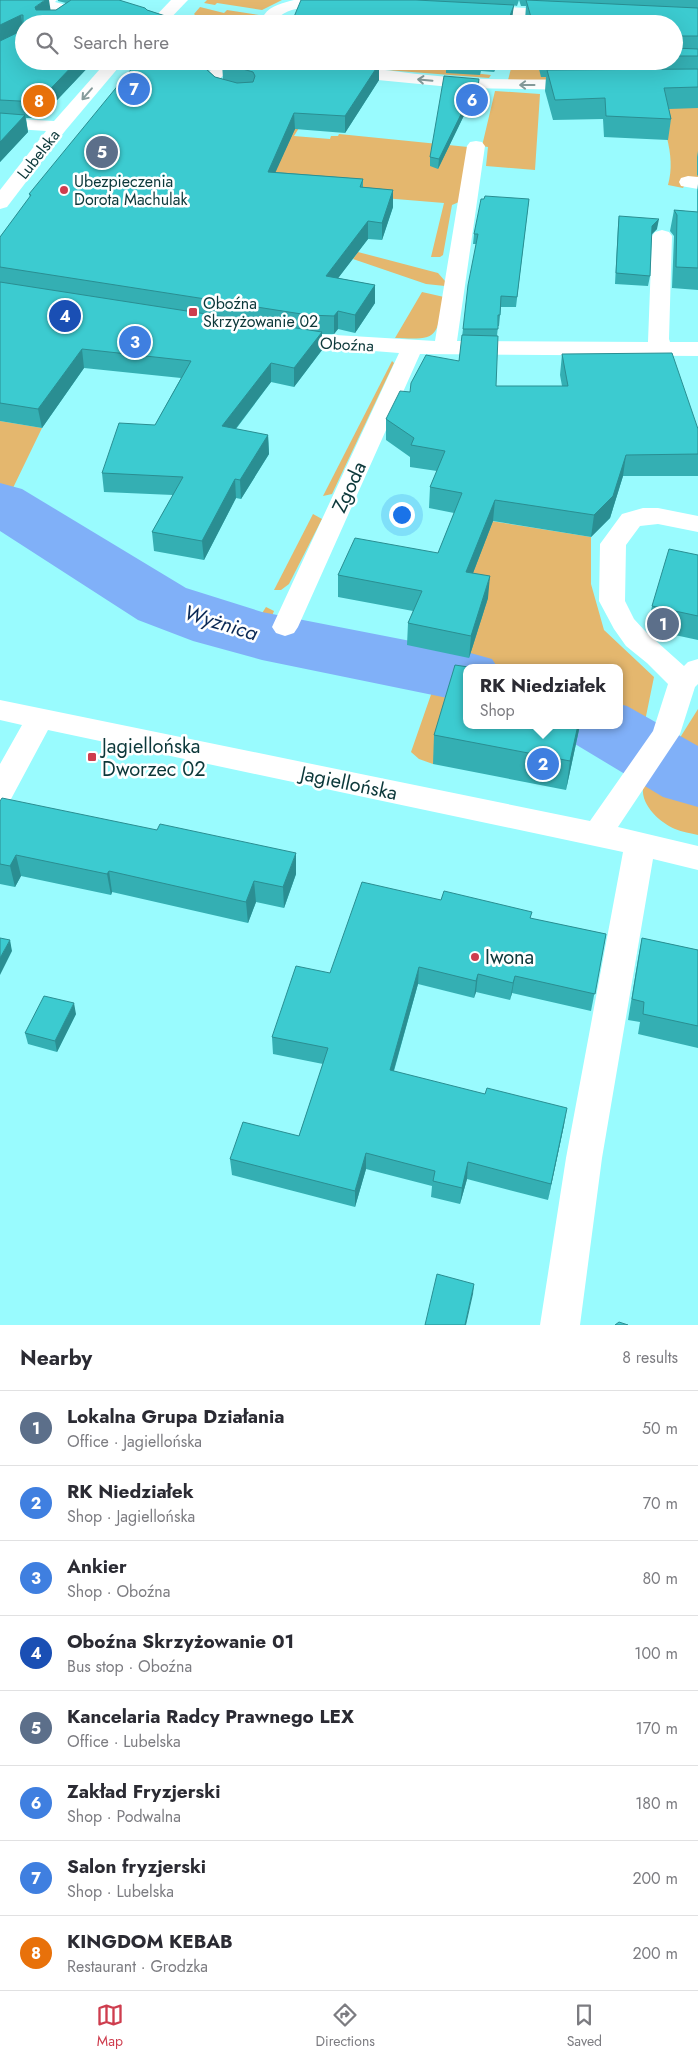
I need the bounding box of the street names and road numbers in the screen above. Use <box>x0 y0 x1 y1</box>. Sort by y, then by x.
street label: Lubelska <box>12 125 65 184</box>
street label: Oboźna <box>319 332 375 357</box>
street label: Zgoda <box>325 457 374 518</box>
street label: Jagiellońska <box>295 758 400 808</box>

